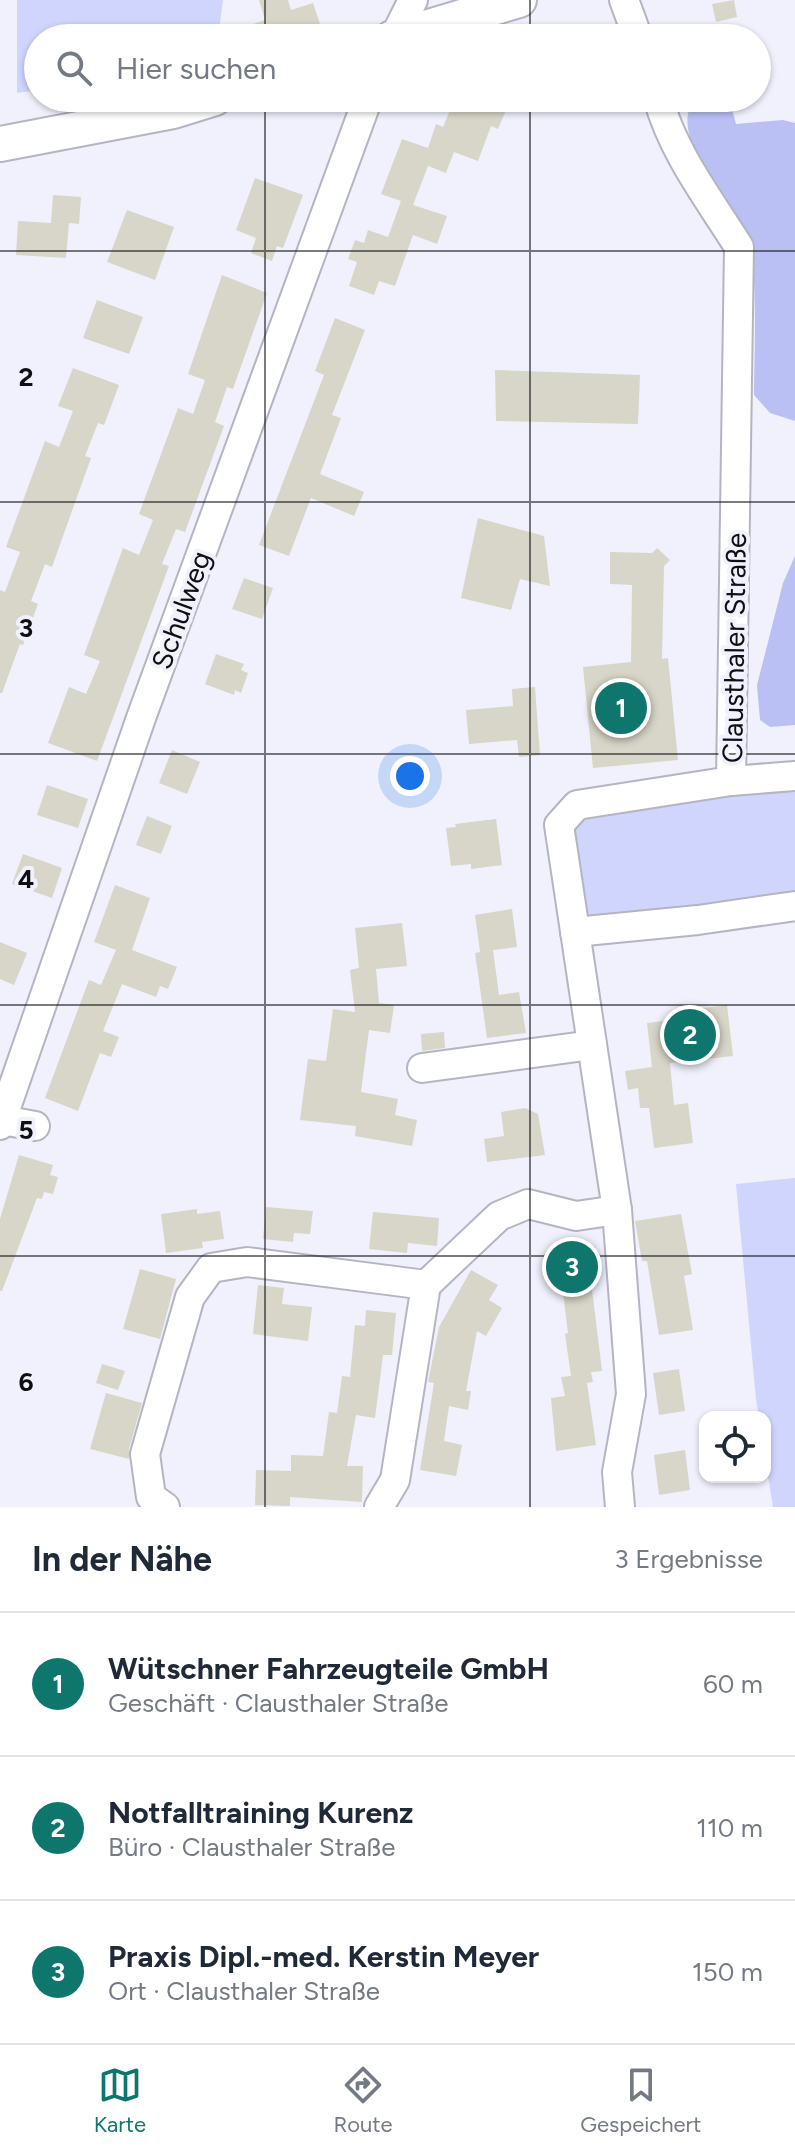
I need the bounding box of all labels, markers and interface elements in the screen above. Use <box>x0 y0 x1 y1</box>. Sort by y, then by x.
search box <box>24 24 771 112</box>
icon: search <box>52 46 96 90</box>
text: Hier suchen <box>116 50 276 87</box>
text: 2 <box>18 361 34 393</box>
street label: Clausthaler Straße <box>715 533 753 763</box>
street label: Schulweg <box>144 546 218 674</box>
text: 3 <box>19 612 33 644</box>
pin: 1 <box>595 678 647 738</box>
your location <box>390 756 430 796</box>
text: 4 <box>18 863 34 895</box>
pin: 2 <box>664 1005 716 1065</box>
text: 5 <box>18 1114 34 1146</box>
pin: 3 <box>546 1237 598 1297</box>
text: 6 <box>18 1366 34 1398</box>
map controls <box>699 1411 771 1483</box>
button: locate <box>699 1411 771 1483</box>
text: In der Nähe <box>32 1539 212 1580</box>
text: 3 Ergebnisse <box>615 1543 763 1575</box>
text: Wütschner Fahrzeugteile GmbH <box>108 1650 549 1687</box>
text: 1 <box>53 1668 63 1700</box>
text: 60 m <box>703 1668 763 1700</box>
text: Geschäft · Clausthaler Straße <box>108 1687 449 1719</box>
text: Notfalltraining Kurenz <box>108 1794 413 1831</box>
text: 2 <box>50 1812 66 1844</box>
text: 110 m <box>696 1812 763 1844</box>
text: Büro · Clausthaler Straße <box>108 1831 395 1863</box>
text: Praxis Dipl.-med. Kerstin Meyer <box>108 1938 539 1975</box>
text: 3 <box>51 1956 65 1988</box>
text: 150 m <box>692 1956 763 1988</box>
text: Ort · Clausthaler Straße <box>108 1975 380 2007</box>
tab: Karte <box>94 2063 146 2138</box>
tab: Route <box>334 2063 393 2138</box>
tab: Gespeichert <box>580 2063 701 2138</box>

